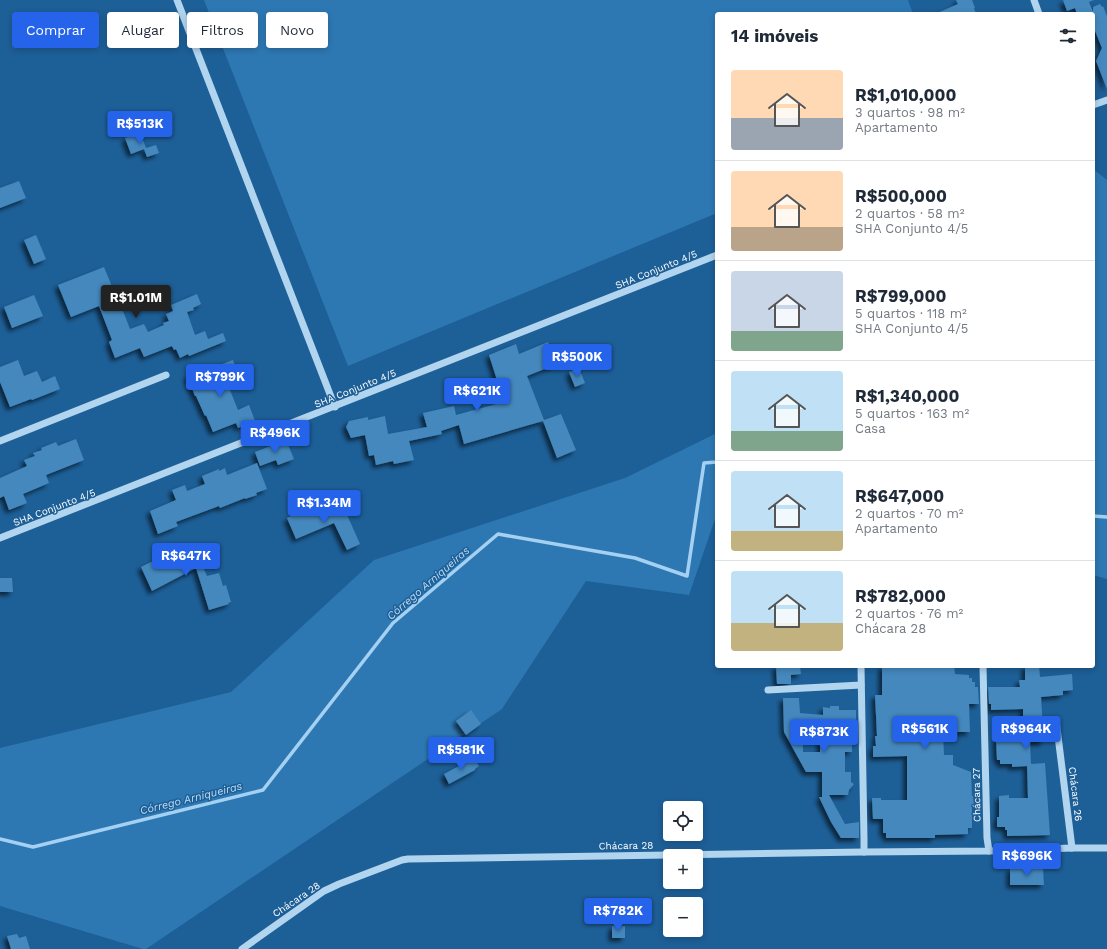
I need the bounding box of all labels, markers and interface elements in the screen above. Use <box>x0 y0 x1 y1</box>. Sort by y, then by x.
chip: Comprar <box>12 12 99 48</box>
chip: Alugar <box>107 12 179 48</box>
chip: Filtros <box>187 12 258 48</box>
chip: Novo <box>266 12 328 48</box>
icon: filters <box>1057 25 1079 47</box>
text: 14 imóveis <box>731 26 818 46</box>
text: R$1,010,000 <box>855 85 956 105</box>
icon: home <box>763 86 811 134</box>
text: 3 quartos · 98 m² <box>855 105 965 120</box>
pin: R$513K <box>107 111 173 145</box>
text: R$513K <box>116 116 164 131</box>
text: Apartamento <box>855 120 938 135</box>
text: R$500,000 <box>855 186 947 206</box>
icon: home <box>763 187 811 235</box>
text: 2 quartos · 58 m² <box>855 206 965 221</box>
text: SHA Conjunto 4/5 <box>855 221 968 236</box>
street label: SHA Conjunto 4/5 <box>614 248 699 291</box>
pin: R$1.01M <box>99 285 173 319</box>
text: R$799,000 <box>855 286 946 306</box>
icon: home <box>763 287 811 335</box>
text: R$1.01M <box>110 290 162 305</box>
text: 5 quartos · 118 m² <box>855 306 967 321</box>
text: SHA Conjunto 4/5 <box>855 321 968 336</box>
pin: R$500K <box>544 344 610 378</box>
text: R$500K <box>552 349 602 364</box>
pin: R$799K <box>187 364 253 398</box>
street label: SHA Conjunto 4/5 <box>313 367 398 410</box>
text: R$799K <box>195 369 245 384</box>
pin: R$621K <box>444 378 510 412</box>
text: R$621K <box>453 383 501 398</box>
text: R$1,340,000 <box>855 386 959 406</box>
icon: home <box>763 387 811 435</box>
text: 5 quartos · 163 m² <box>855 406 969 421</box>
pin: R$496K <box>242 420 308 454</box>
text: Casa <box>855 421 886 436</box>
text: R$496K <box>250 425 300 440</box>
text: R$647,000 <box>855 486 944 506</box>
street label: SHA Conjunto 4/5 <box>11 487 97 528</box>
icon: home <box>763 487 811 535</box>
pin: R$1.34M <box>287 490 361 524</box>
text: R$1.34M <box>297 495 351 510</box>
text: 2 quartos · 70 m² <box>855 506 964 521</box>
text: Apartamento <box>855 521 938 536</box>
pin: R$647K <box>153 543 219 577</box>
water label: Córrego Arniqueiras <box>384 544 472 623</box>
text: R$647K <box>161 548 211 563</box>
text: R$782,000 <box>855 586 946 606</box>
icon: home <box>763 587 811 635</box>
text: 2 quartos · 76 m² <box>855 606 963 621</box>
text: Chácara 28 <box>855 621 926 636</box>
pin: R$561K <box>892 716 958 750</box>
pin: R$964K <box>993 716 1059 750</box>
pin: R$873K <box>791 719 857 753</box>
text: R$561K <box>901 721 949 736</box>
text: R$964K <box>1001 721 1051 736</box>
text: R$873K <box>799 724 849 739</box>
pin: R$581K <box>428 737 494 771</box>
text: R$581K <box>437 742 485 757</box>
street label: Chácara 26 <box>1067 766 1084 822</box>
street label: Chácara 27 <box>971 768 982 822</box>
water label: Córrego Arniqueiras <box>139 779 244 817</box>
map controls <box>663 801 703 937</box>
button: locate <box>663 801 703 841</box>
street label: Chácara 28 <box>599 840 653 851</box>
pin: R$696K <box>994 843 1060 877</box>
text: R$696K <box>1002 848 1052 863</box>
button: + <box>663 849 703 889</box>
street label: Chácara 28 <box>271 880 322 919</box>
button: − <box>663 897 703 937</box>
pin: R$782K <box>585 898 651 932</box>
text: R$782K <box>593 903 643 918</box>

